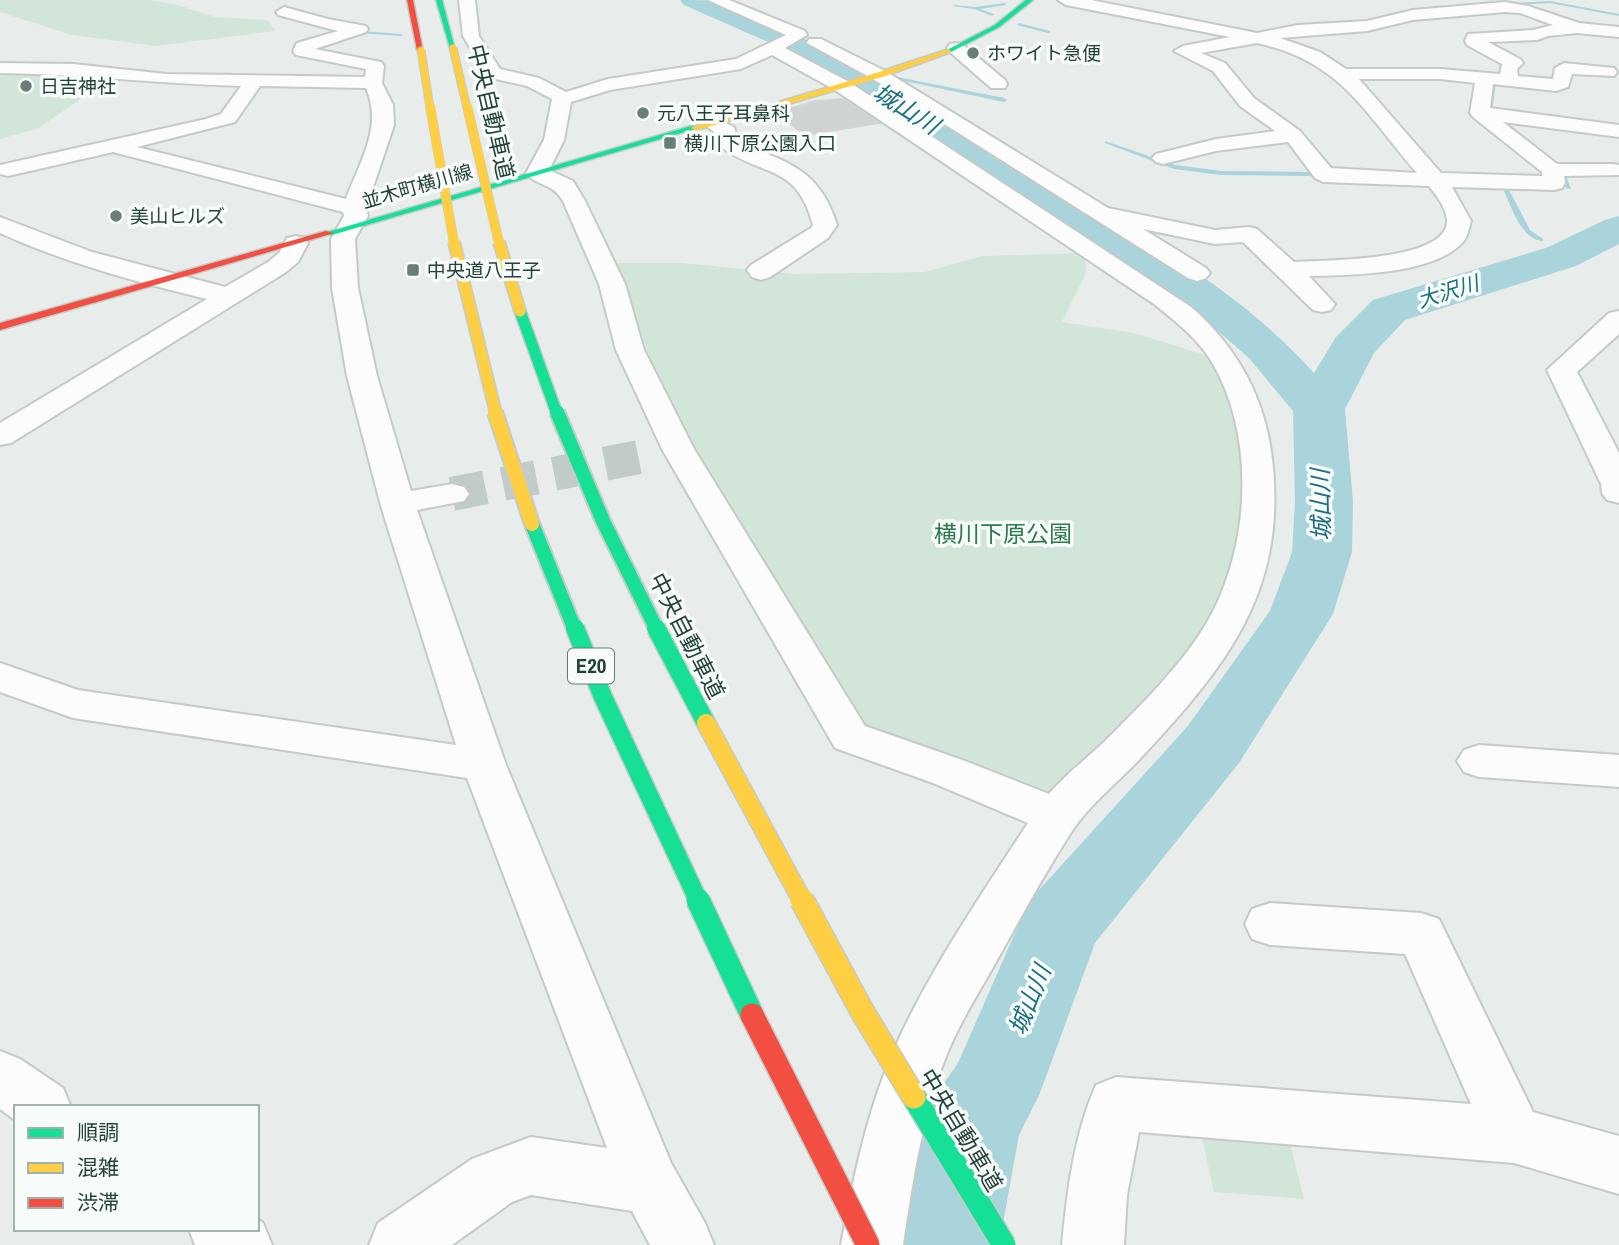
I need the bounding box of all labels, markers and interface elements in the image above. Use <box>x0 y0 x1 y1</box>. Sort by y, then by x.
place label: ホワイト急便 <box>987 40 1101 66</box>
street label: 中央自動車道 <box>461 41 522 183</box>
marker: ホワイト急便 <box>965 45 981 61</box>
place label: 日吉神社 <box>40 73 116 99</box>
water label: 城山川 <box>868 76 948 142</box>
marker: 日吉神社 <box>18 78 34 94</box>
place label: 元八王子耳鼻科 <box>657 100 790 126</box>
marker: 元八王子耳鼻科 <box>635 105 651 121</box>
place label: 横川下原公園入口 <box>684 130 836 156</box>
marker: 横川下原公園入口 <box>662 135 678 151</box>
street label: 並木町横川線 <box>359 158 475 214</box>
place label: 美山ヒルズ <box>130 203 225 229</box>
marker: 美山ヒルズ <box>108 208 124 224</box>
place label: 中央道八王子 <box>427 257 541 283</box>
marker: 中央道八王子 <box>405 262 421 278</box>
water label: 大沢川 <box>1413 268 1484 315</box>
water label: 城山川 <box>1303 466 1337 541</box>
park label: 横川下原公園 <box>934 518 1072 549</box>
street label: 中央自動車道 <box>642 567 733 704</box>
road number: E20 <box>568 648 614 684</box>
water label: 城山川 <box>1001 957 1059 1039</box>
street label: 中央自動車道 <box>913 1063 1010 1197</box>
legend <box>14 1105 259 1231</box>
text: 順調 <box>77 1118 119 1147</box>
text: 混雑 <box>77 1153 119 1182</box>
text: 渋滞 <box>77 1188 119 1217</box>

